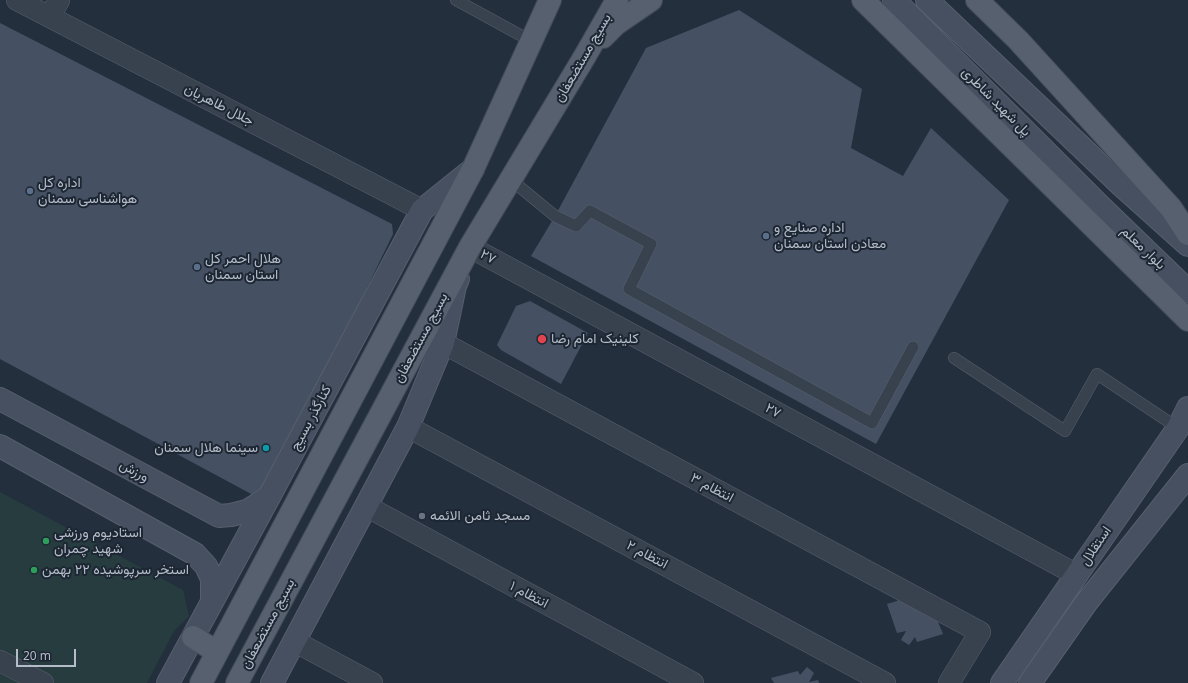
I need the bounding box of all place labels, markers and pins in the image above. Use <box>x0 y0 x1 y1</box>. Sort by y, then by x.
place label: اداره کل هواشناسی سمنان <box>38 175 137 208</box>
marker: اداره کل هواشناسی سمنان <box>25 186 35 196</box>
place label: اداره صنایع و معادن استان سمنان <box>774 220 886 252</box>
marker: اداره صنایع و معادن استان سمنان <box>761 231 771 241</box>
place label: هلال احمر کل استان سمنان <box>205 251 281 284</box>
marker: هلال احمر کل استان سمنان <box>192 262 202 272</box>
place label: کلینیک امام رضا <box>551 331 639 347</box>
marker: کلینیک امام رضا <box>536 333 548 345</box>
place label: سینما هلال سمنان <box>154 440 258 456</box>
marker: سینما هلال سمنان <box>261 443 271 453</box>
place label: مسجد ثامن الائمه <box>430 508 530 524</box>
marker: مسجد ثامن الائمه <box>417 511 427 521</box>
place label: استادیوم ورزشی شهید چمران <box>54 525 142 558</box>
marker: استادیوم ورزشی شهید چمران <box>41 536 51 546</box>
place label: استخر سرپوشیده ۲۲ بهمن <box>42 562 189 578</box>
marker: استخر سرپوشیده ۲۲ بهمن <box>29 565 39 575</box>

